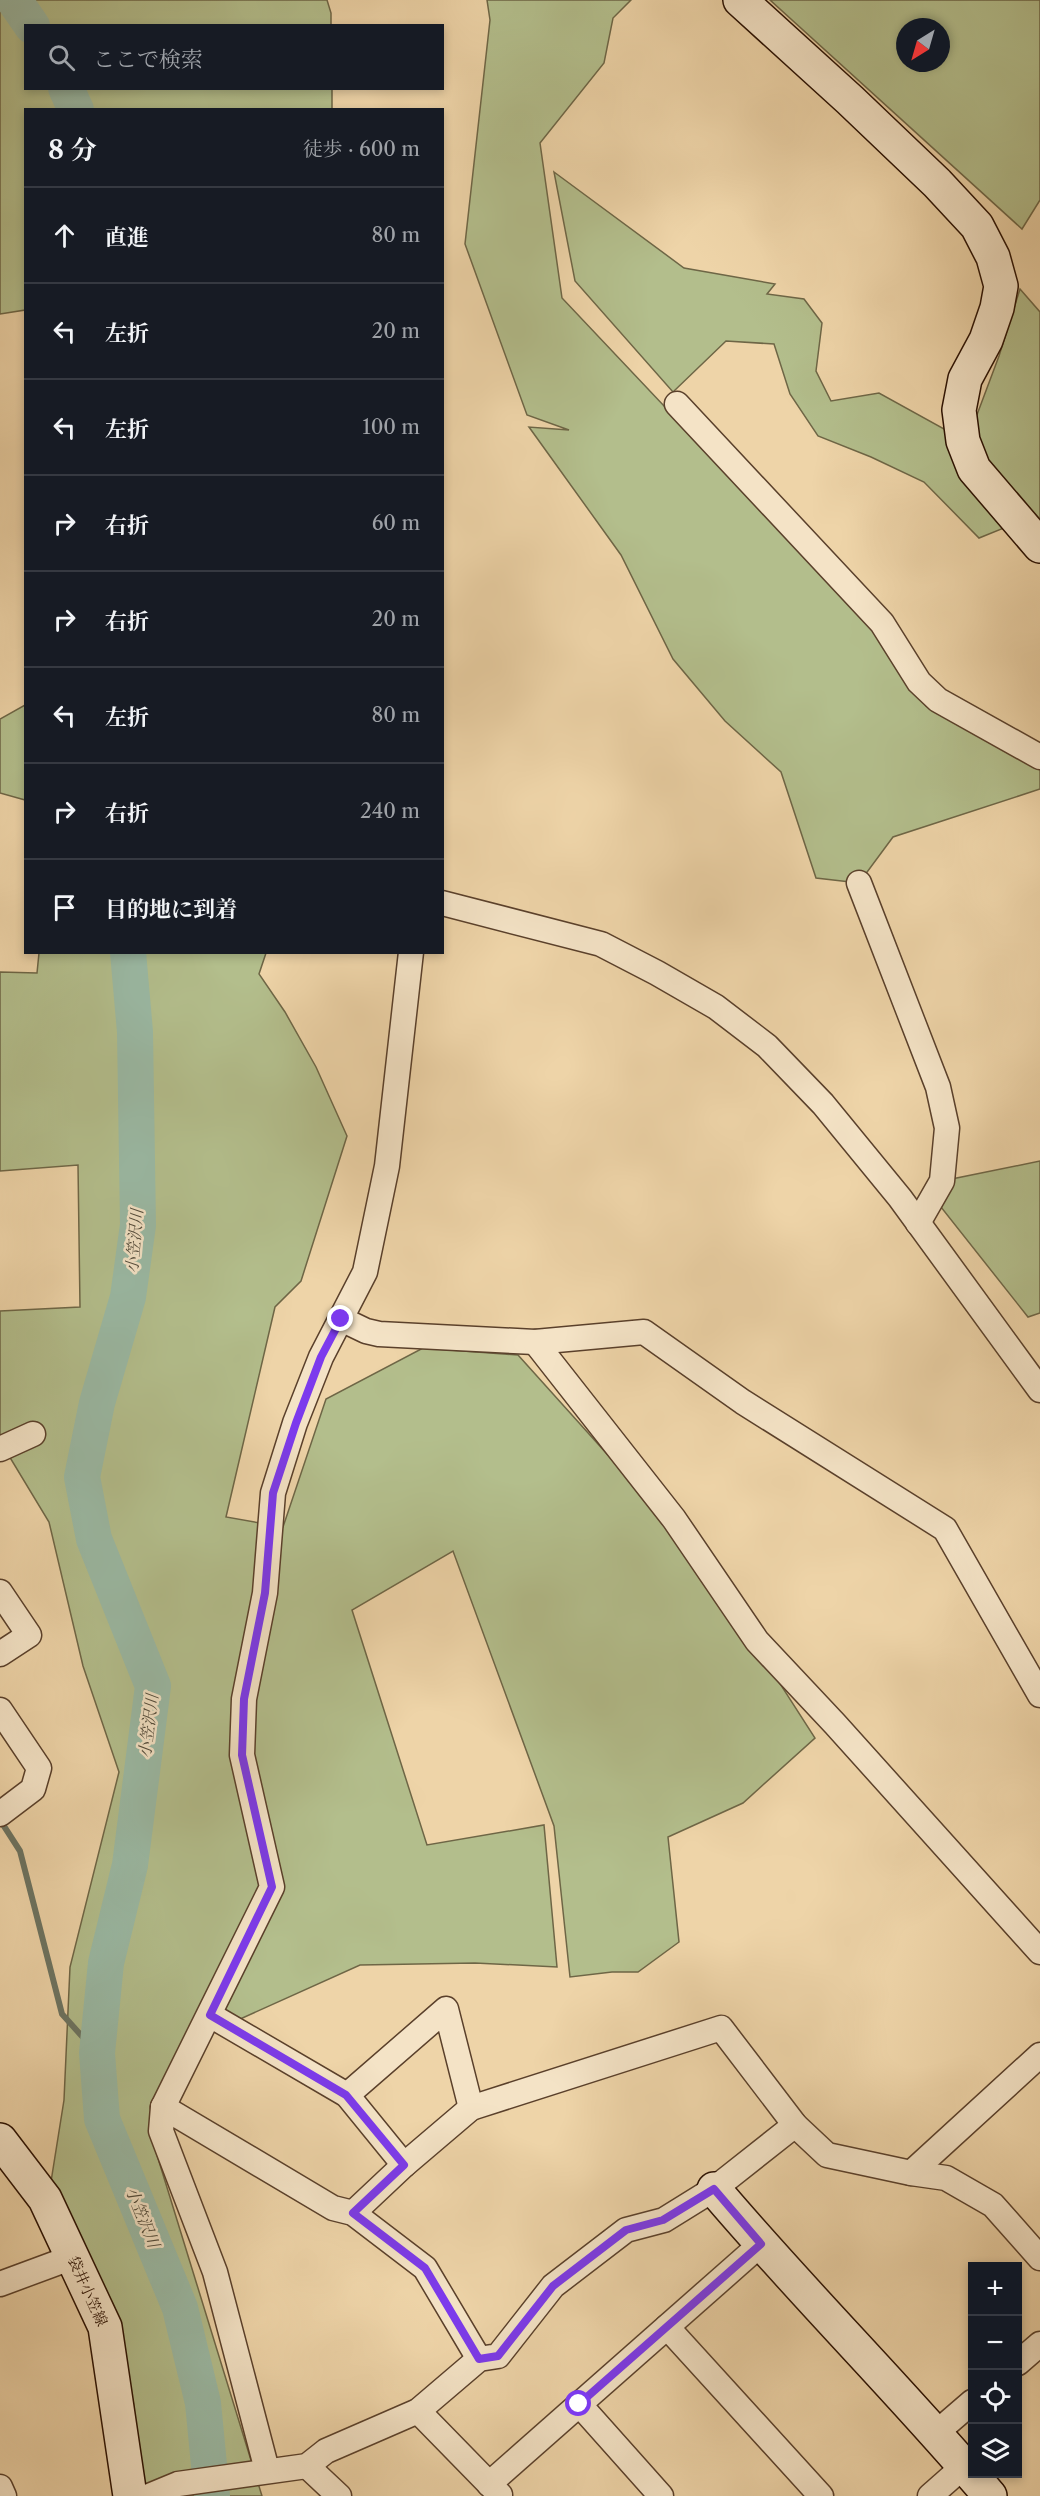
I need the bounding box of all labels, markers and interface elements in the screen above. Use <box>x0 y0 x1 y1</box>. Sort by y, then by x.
north arrow <box>896 18 950 72</box>
search box <box>24 24 444 90</box>
icon: search <box>45 41 78 74</box>
text: ここで検索 <box>93 46 203 73</box>
text: 8 分 <box>48 134 97 166</box>
text: 徒歩 · 600 m <box>303 137 420 161</box>
icon: ahead <box>48 219 81 252</box>
text: 80 m <box>372 223 420 247</box>
text: 直進 <box>105 224 149 251</box>
icon: left <box>48 315 81 348</box>
text: 20 m <box>372 319 420 343</box>
text: 左折 <box>105 320 149 347</box>
icon: left <box>48 411 81 444</box>
text: 100 m <box>362 415 420 439</box>
text: 左折 <box>105 416 149 443</box>
icon: right <box>48 507 81 540</box>
text: 60 m <box>372 511 420 535</box>
text: 右折 <box>105 512 149 539</box>
icon: right <box>48 603 81 636</box>
text: 20 m <box>372 607 420 631</box>
text: 右折 <box>105 608 149 635</box>
icon: left <box>48 699 81 732</box>
text: 80 m <box>372 703 420 727</box>
text: 左折 <box>105 704 149 731</box>
icon: right <box>48 795 81 828</box>
text: 240 m <box>360 799 420 823</box>
text: 右折 <box>105 800 149 827</box>
icon: arrive <box>48 891 81 924</box>
text: 目的地に到着 <box>105 896 237 923</box>
water label: 小笠沢川 <box>121 1206 147 1274</box>
route end <box>327 1305 353 1331</box>
water label: 小笠沢川 <box>134 1691 162 1759</box>
water label: 小笠沢川 <box>122 2184 165 2252</box>
street label: 袋井小笠線 <box>64 2253 112 2329</box>
map controls <box>968 2262 1022 2478</box>
button: + <box>968 2262 1022 2316</box>
button: − <box>968 2316 1022 2370</box>
button: locate <box>968 2370 1022 2424</box>
route start <box>565 2390 591 2416</box>
button: layers <box>968 2424 1022 2478</box>

